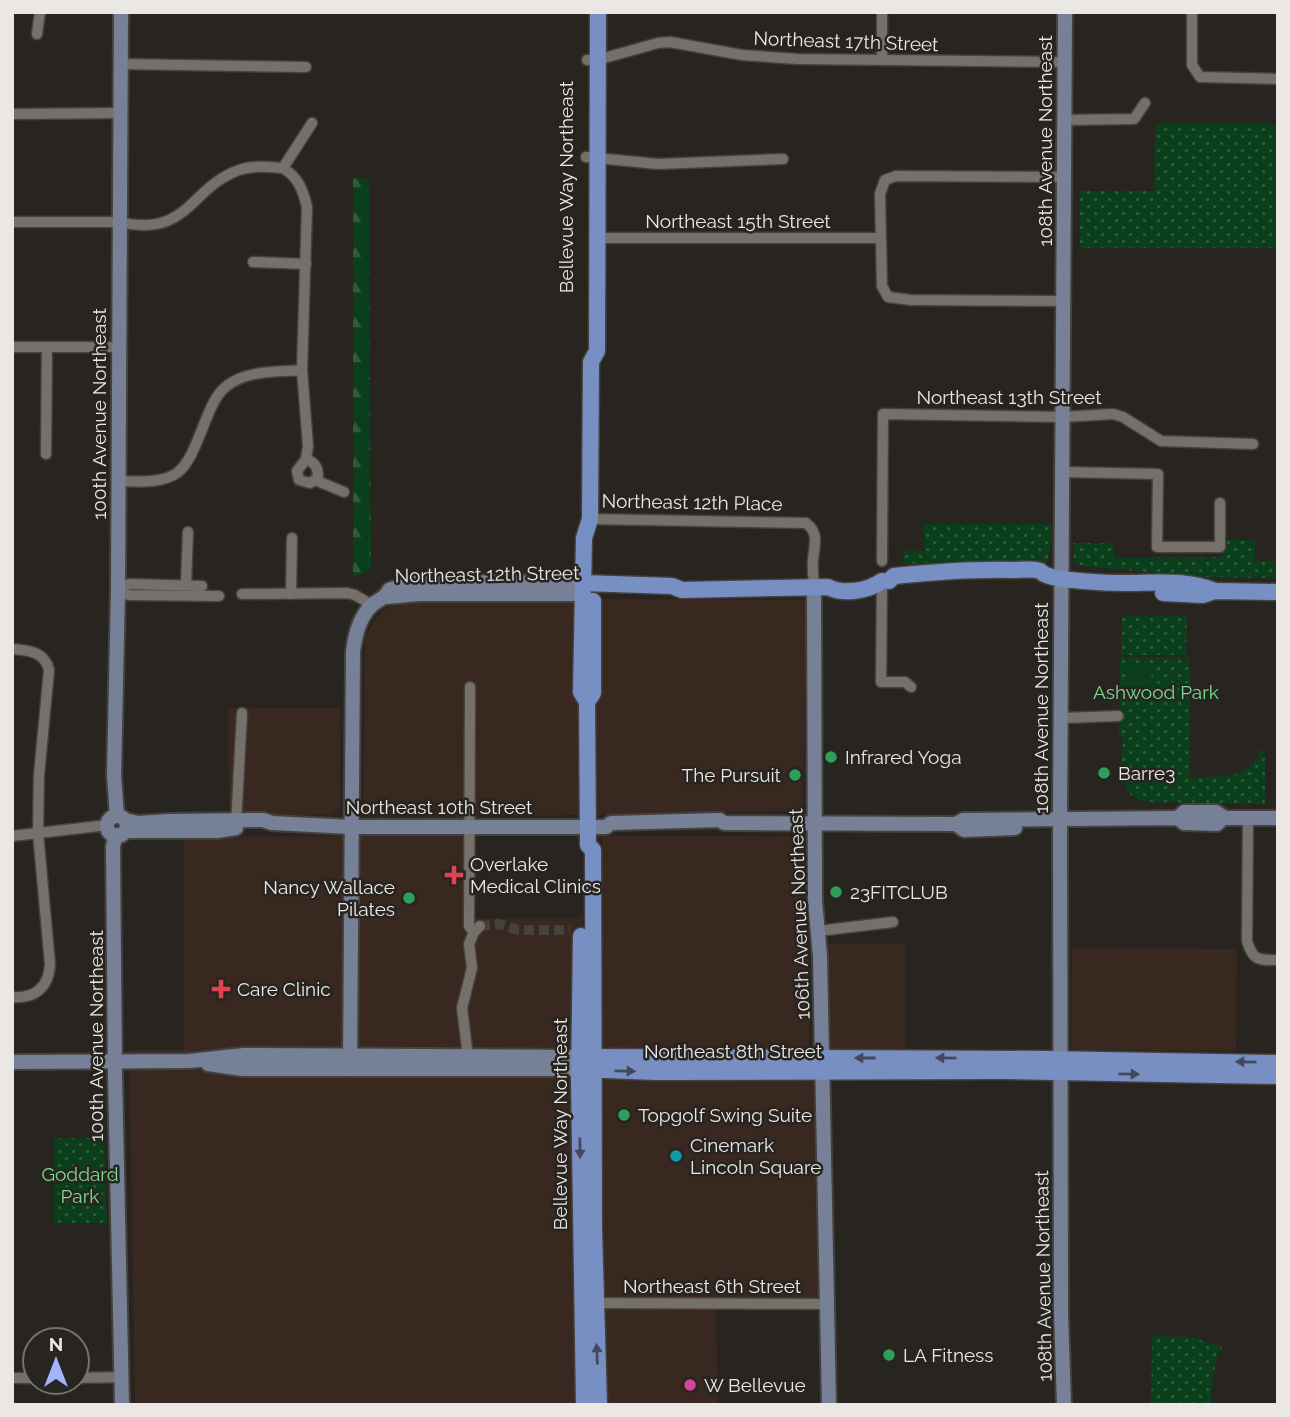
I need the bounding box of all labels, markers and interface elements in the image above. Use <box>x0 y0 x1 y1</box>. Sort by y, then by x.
street label: Northeast 17th Street <box>753 27 939 55</box>
street label: 108th Avenue Northeast <box>1034 35 1056 247</box>
street label: Bellevue Way Northeast <box>555 80 577 293</box>
street label: Northeast 15th Street <box>645 210 831 232</box>
street label: 100th Avenue Northeast <box>88 308 110 520</box>
street label: Northeast 13th Street <box>916 386 1102 408</box>
street label: Northeast 12th Place <box>601 489 783 515</box>
street label: Northeast 12th Street <box>394 561 580 587</box>
street label: 108th Avenue Northeast <box>1030 602 1052 814</box>
park label: Ashwood Park <box>1093 681 1219 703</box>
place label: Infrared Yoga <box>845 746 962 768</box>
marker: Infrared Yoga <box>823 749 839 765</box>
place label: Barre3 <box>1118 762 1175 784</box>
place label: The Pursuit <box>682 764 782 786</box>
marker: Barre3 <box>1096 765 1112 781</box>
marker: The Pursuit <box>787 767 803 783</box>
street label: Northeast 10th Street <box>346 796 533 818</box>
street label: 106th Avenue Northeast <box>784 807 814 1020</box>
place label: Overlake Medical Clinics <box>470 853 601 897</box>
marker: Overlake Medical Clinics <box>444 865 464 885</box>
place label: Nancy Wallace Pilates <box>263 876 395 920</box>
place label: 23FITCLUB <box>850 881 948 903</box>
marker: 23FITCLUB <box>828 884 844 900</box>
marker: Nancy Wallace Pilates <box>401 890 417 906</box>
street label: 100th Avenue Northeast <box>85 930 107 1142</box>
place label: Care Clinic <box>237 978 331 1000</box>
marker: Care Clinic <box>211 979 231 999</box>
street label: Bellevue Way Northeast <box>549 1017 571 1230</box>
street label: Northeast 8th Street <box>644 1040 823 1062</box>
one-way arrow <box>853 1052 875 1064</box>
one-way arrow <box>934 1053 956 1064</box>
one-way arrow <box>1235 1056 1257 1068</box>
one-way arrow <box>614 1066 636 1077</box>
one-way arrow <box>1118 1068 1140 1079</box>
place label: Topgolf Swing Suite <box>638 1104 812 1126</box>
marker: Topgolf Swing Suite <box>616 1107 632 1123</box>
place label: Cinemark Lincoln Square <box>690 1134 821 1178</box>
one-way arrow <box>575 1137 586 1159</box>
marker: Cinemark Lincoln Square <box>668 1148 684 1164</box>
park label: Goddard Park <box>41 1163 119 1207</box>
street label: 108th Avenue Northeast <box>1030 1170 1056 1382</box>
street label: Northeast 6th Street <box>623 1275 802 1297</box>
north arrow <box>21 1326 91 1396</box>
text: N <box>49 1333 63 1355</box>
one-way arrow <box>591 1343 603 1365</box>
place label: LA Fitness <box>903 1344 993 1366</box>
marker: LA Fitness <box>881 1347 897 1363</box>
place label: W Bellevue <box>704 1374 806 1396</box>
marker: W Bellevue <box>682 1377 698 1393</box>

